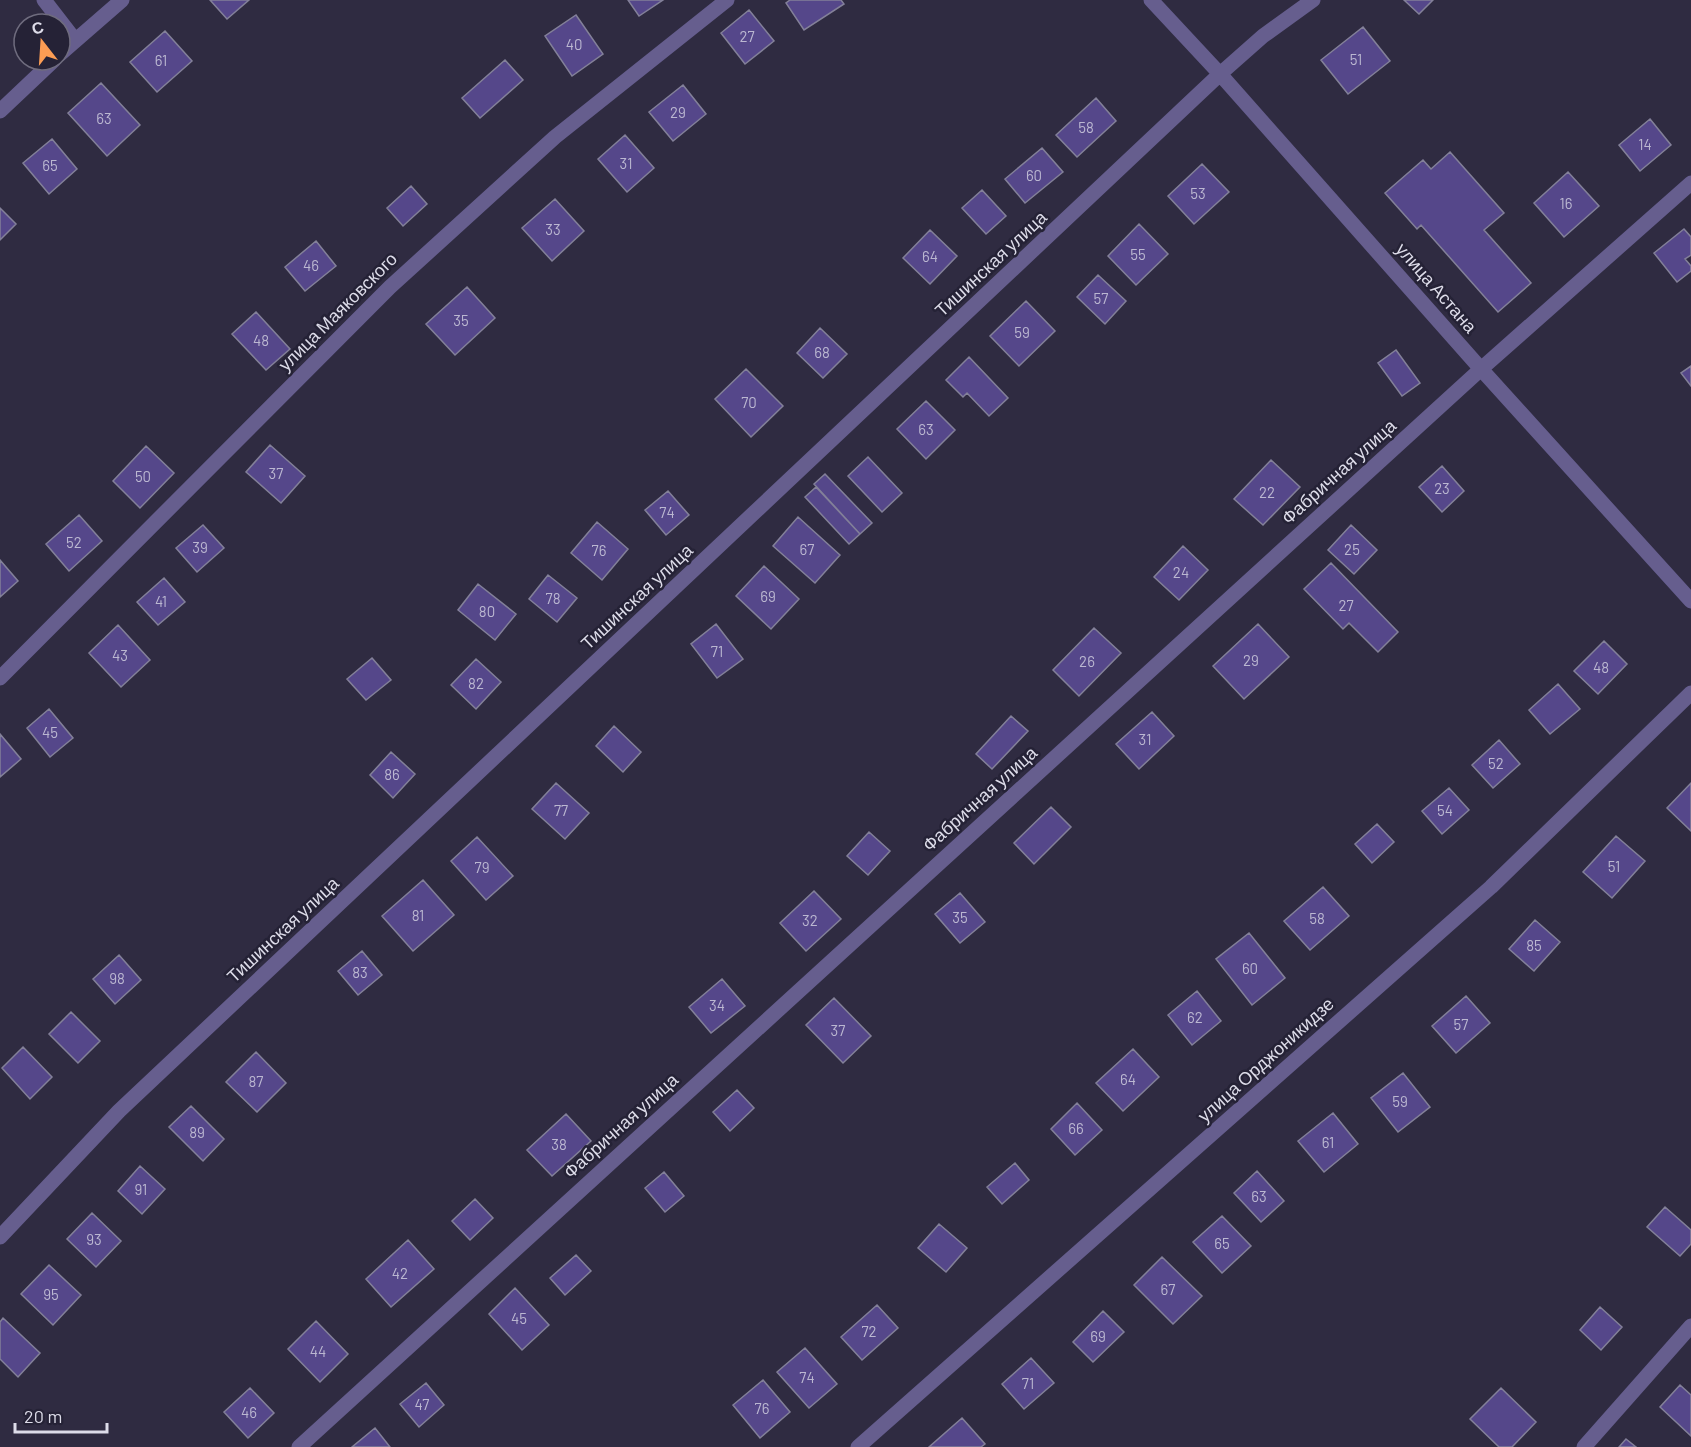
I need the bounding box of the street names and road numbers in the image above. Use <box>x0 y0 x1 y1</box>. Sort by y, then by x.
street label: Тишинская улица <box>930 205 1051 321</box>
street label: улица Астана <box>1392 238 1482 338</box>
street label: улица Маяковского <box>273 247 401 375</box>
street label: Фабричная улица <box>1277 413 1401 528</box>
street label: Тишинская улица <box>576 538 697 654</box>
street label: Фабричная улица <box>918 740 1042 855</box>
street label: Тишинская улица <box>222 871 343 987</box>
street label: улица Орджоникидзе <box>1193 992 1338 1126</box>
street label: Фабричная улица <box>559 1067 683 1182</box>

